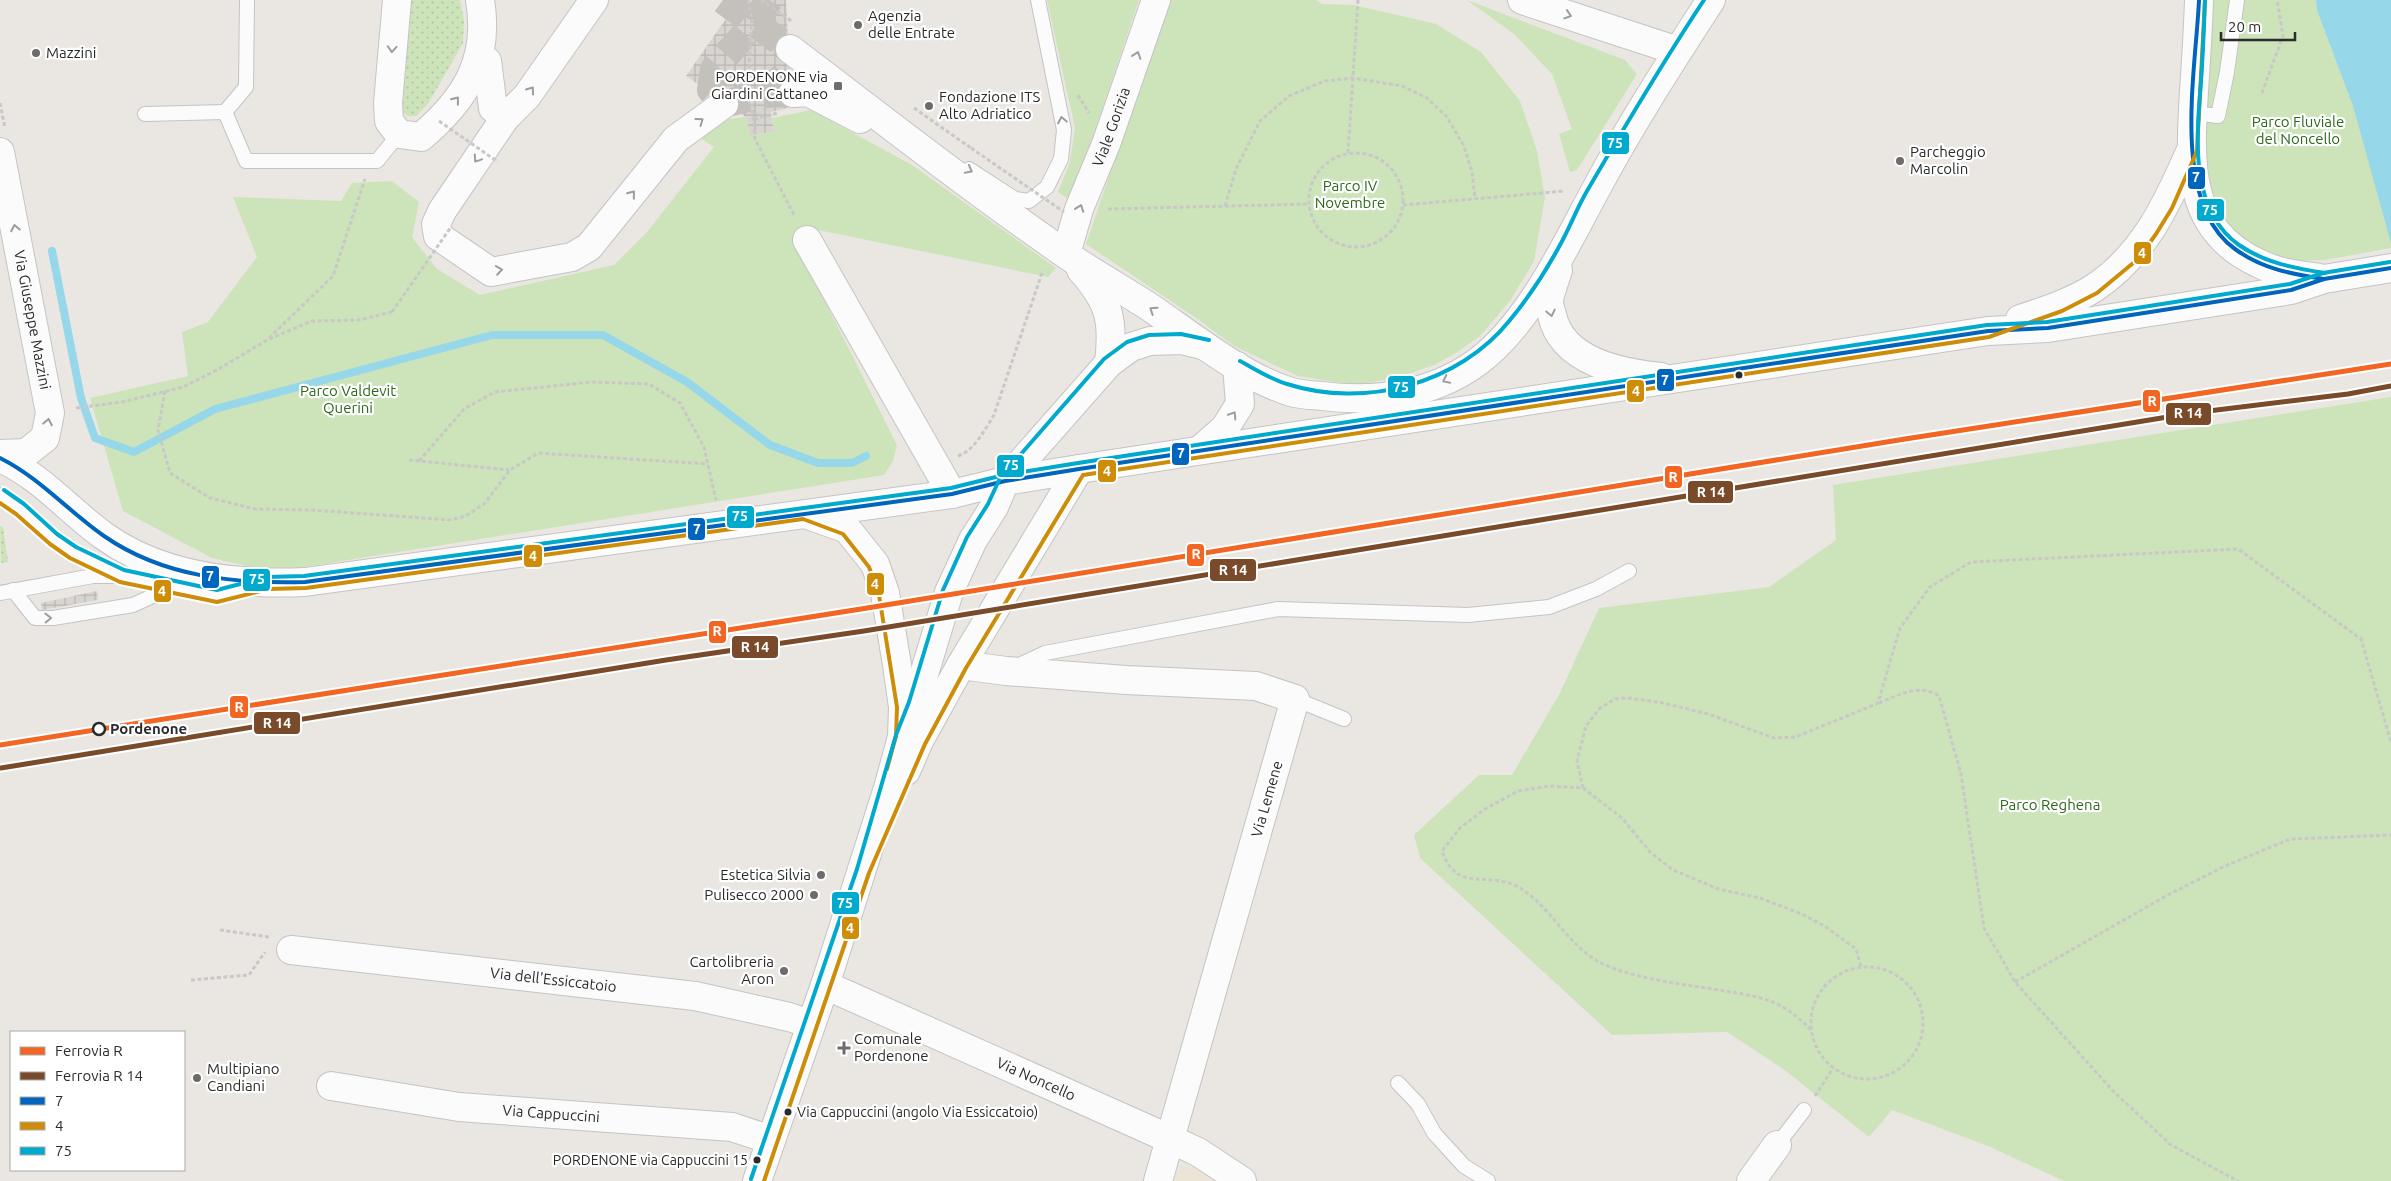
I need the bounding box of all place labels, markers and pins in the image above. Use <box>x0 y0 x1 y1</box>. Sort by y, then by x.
place label: Agenzia delle Entrate <box>868 7 955 41</box>
marker: Agenzia delle Entrate <box>852 19 864 31</box>
place label: Mazzini <box>46 44 96 61</box>
marker: Mazzini <box>30 47 42 59</box>
place label: PORDENONE via Giardini Cattaneo <box>711 68 828 102</box>
marker: PORDENONE via Giardini Cattaneo <box>832 80 844 92</box>
place label: Fondazione ITS Alto Adriatico <box>939 88 1040 122</box>
marker: Fondazione ITS Alto Adriatico <box>923 100 935 112</box>
place label: Parcheggio Marcolin <box>1910 143 1986 177</box>
marker: Parcheggio Marcolin <box>1894 155 1906 167</box>
unlabelled marker <box>1734 370 1744 380</box>
place label: Pordenone <box>110 720 187 737</box>
marker: Pordenone <box>92 722 106 736</box>
place label: Estetica Silvia <box>720 866 811 883</box>
marker: Estetica Silvia <box>815 869 827 881</box>
place label: Pulisecco 2000 <box>704 886 804 903</box>
marker: Pulisecco 2000 <box>808 889 820 901</box>
place label: Cartolibreria Aron <box>689 953 774 987</box>
marker: Cartolibreria Aron <box>778 965 790 977</box>
place label: Comunale Pordenone <box>854 1030 929 1064</box>
marker: Comunale Pordenone <box>838 1042 850 1054</box>
place label: Multipiano Candiani <box>207 1060 280 1094</box>
marker: Multipiano Candiani <box>191 1072 203 1084</box>
place label: Via Cappuccini (angolo Via Essiccatoio) <box>797 1104 1038 1120</box>
marker: Via Cappuccini (angolo Via Essiccatoio) <box>783 1107 793 1117</box>
place label: PORDENONE via Cappuccini 15 <box>553 1152 748 1168</box>
marker: PORDENONE via Cappuccini 15 <box>752 1155 762 1165</box>

